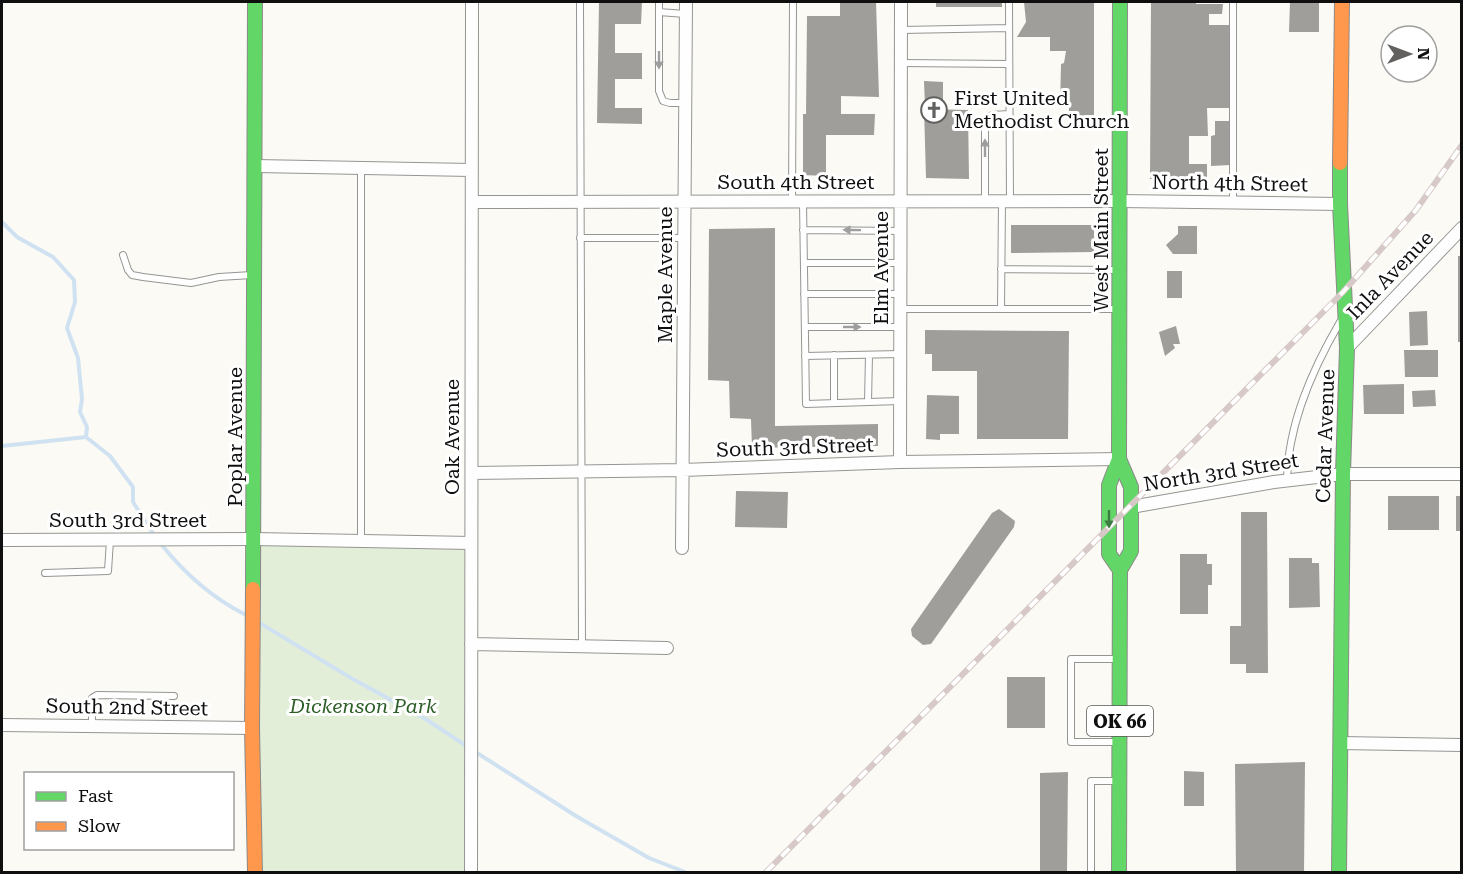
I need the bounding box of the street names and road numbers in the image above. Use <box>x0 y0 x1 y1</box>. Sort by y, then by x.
street label: West Main Street <box>1089 148 1113 312</box>
street label: South 4th Street <box>718 170 875 194</box>
street label: North 4th Street <box>1152 170 1309 196</box>
street label: Maple Avenue <box>653 207 677 343</box>
street label: Elm Avenue <box>869 211 893 325</box>
street label: Inla Avenue <box>1342 226 1438 324</box>
street label: Poplar Avenue <box>223 367 247 507</box>
street label: Cedar Avenue <box>1311 369 1339 503</box>
street label: Oak Avenue <box>440 379 464 495</box>
street label: South 3rd Street <box>716 432 875 462</box>
street label: North 3rd Street <box>1142 448 1301 496</box>
street label: South 3rd Street <box>49 508 207 532</box>
street label: South 2nd Street <box>46 694 209 720</box>
road number: OK 66 <box>1087 706 1153 736</box>

